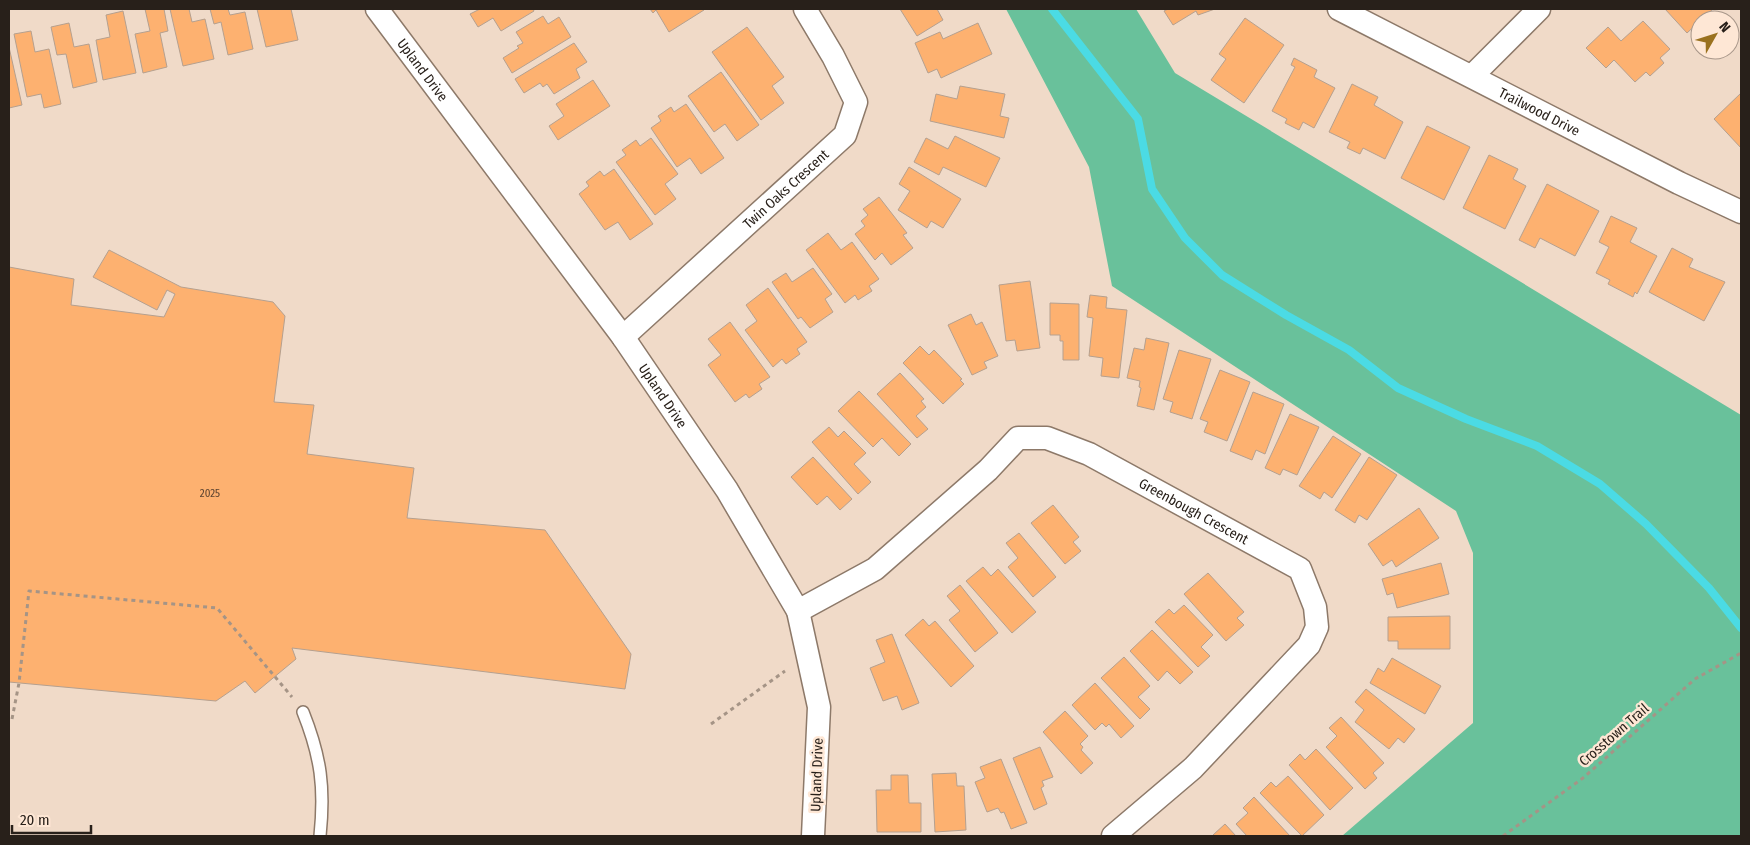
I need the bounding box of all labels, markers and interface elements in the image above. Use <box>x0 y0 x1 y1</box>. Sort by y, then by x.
north arrow <box>1690 10 1740 60</box>
text: N <box>1715 19 1734 36</box>
street label: Upland Drive <box>394 35 452 105</box>
street label: Trailwood Drive <box>1496 84 1583 139</box>
street label: Twin Oaks Crescent <box>739 145 832 232</box>
street label: Upland Drive <box>635 360 691 431</box>
street label: Greenbough Crescent <box>1136 474 1252 548</box>
house number: 2025 <box>200 487 220 500</box>
street label: Crosstown Trail <box>1576 700 1653 770</box>
street label: Upland Drive <box>807 738 827 812</box>
scale bar <box>12 802 91 834</box>
text: 20 m <box>20 811 50 829</box>

